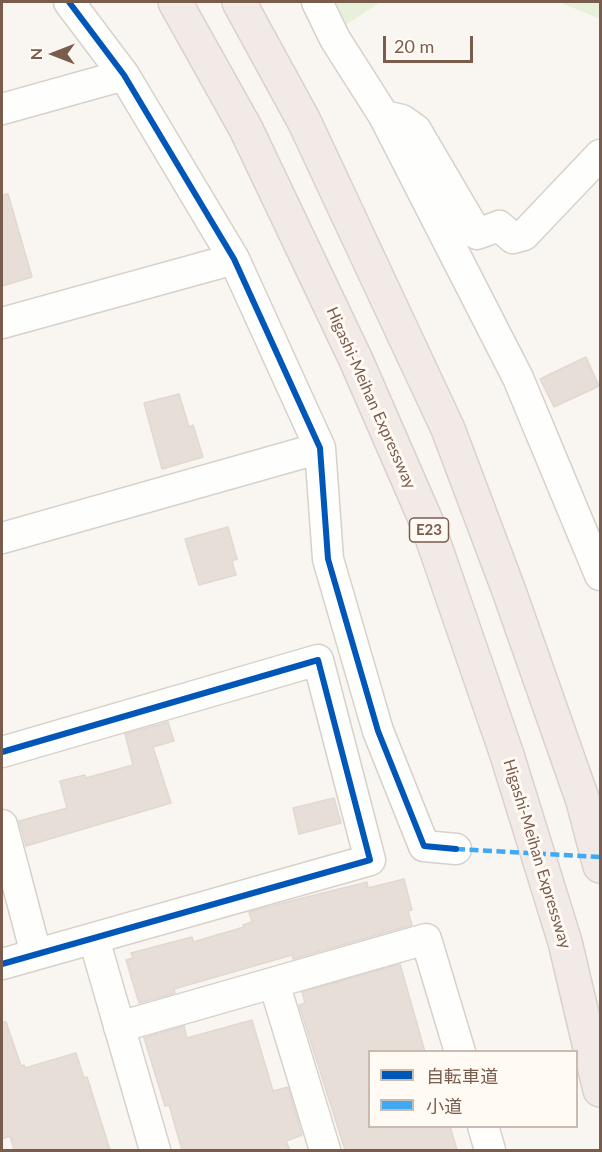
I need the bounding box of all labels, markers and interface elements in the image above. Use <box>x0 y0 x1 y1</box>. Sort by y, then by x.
north arrow <box>24 24 84 84</box>
scale bar <box>386 24 476 62</box>
text: 20 m <box>394 35 434 57</box>
text: N <box>26 48 45 60</box>
street label: Higashi-Meihan Expressway <box>322 304 420 492</box>
road number: E23 <box>410 518 448 542</box>
street label: Higashi-Meihan Expressway <box>499 757 575 951</box>
legend <box>368 1050 578 1128</box>
text: 自転車道 <box>426 1065 498 1087</box>
text: 小道 <box>426 1095 462 1117</box>

